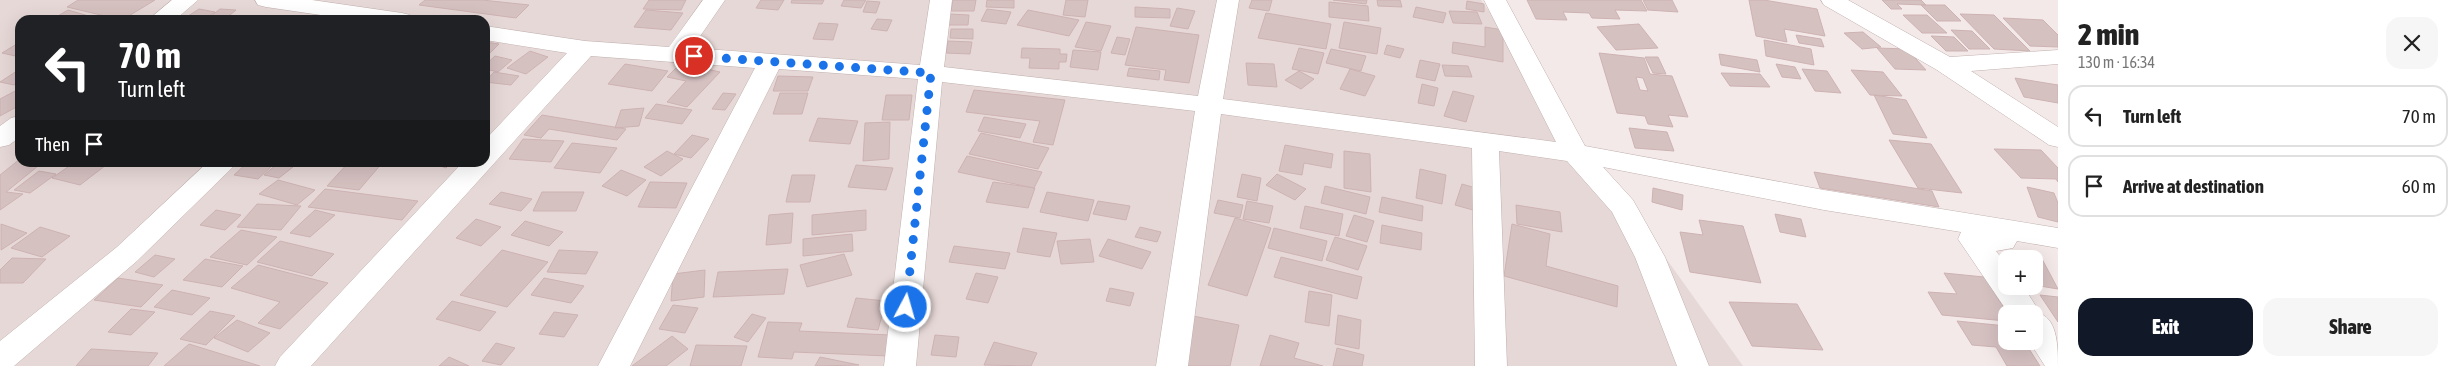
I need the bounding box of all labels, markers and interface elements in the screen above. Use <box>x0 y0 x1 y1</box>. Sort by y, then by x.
text: 2 min <box>2078 17 2139 51</box>
button: close <box>2386 17 2438 69</box>
icon: left <box>35 35 100 100</box>
text: 70 m <box>118 35 181 75</box>
pin <box>673 35 715 77</box>
icon: arrive <box>680 42 708 70</box>
text: 130 m · 16:34 <box>2078 53 2155 71</box>
text: Turn left <box>118 76 185 102</box>
icon: left <box>2080 102 2108 130</box>
text: Turn left <box>2123 105 2181 127</box>
text: 70 m <box>2402 105 2436 127</box>
icon: arrive <box>80 130 108 158</box>
text: Then <box>35 133 70 155</box>
icon: arrive <box>2080 172 2108 200</box>
text: Arrive at destination <box>2123 175 2264 197</box>
text: 60 m <box>2402 175 2436 197</box>
map controls <box>1998 250 2043 350</box>
button: + <box>1998 250 2043 295</box>
position arrow <box>879 280 931 332</box>
button: Exit <box>2078 298 2253 356</box>
button: Share <box>2263 298 2438 356</box>
button: − <box>1998 305 2043 350</box>

